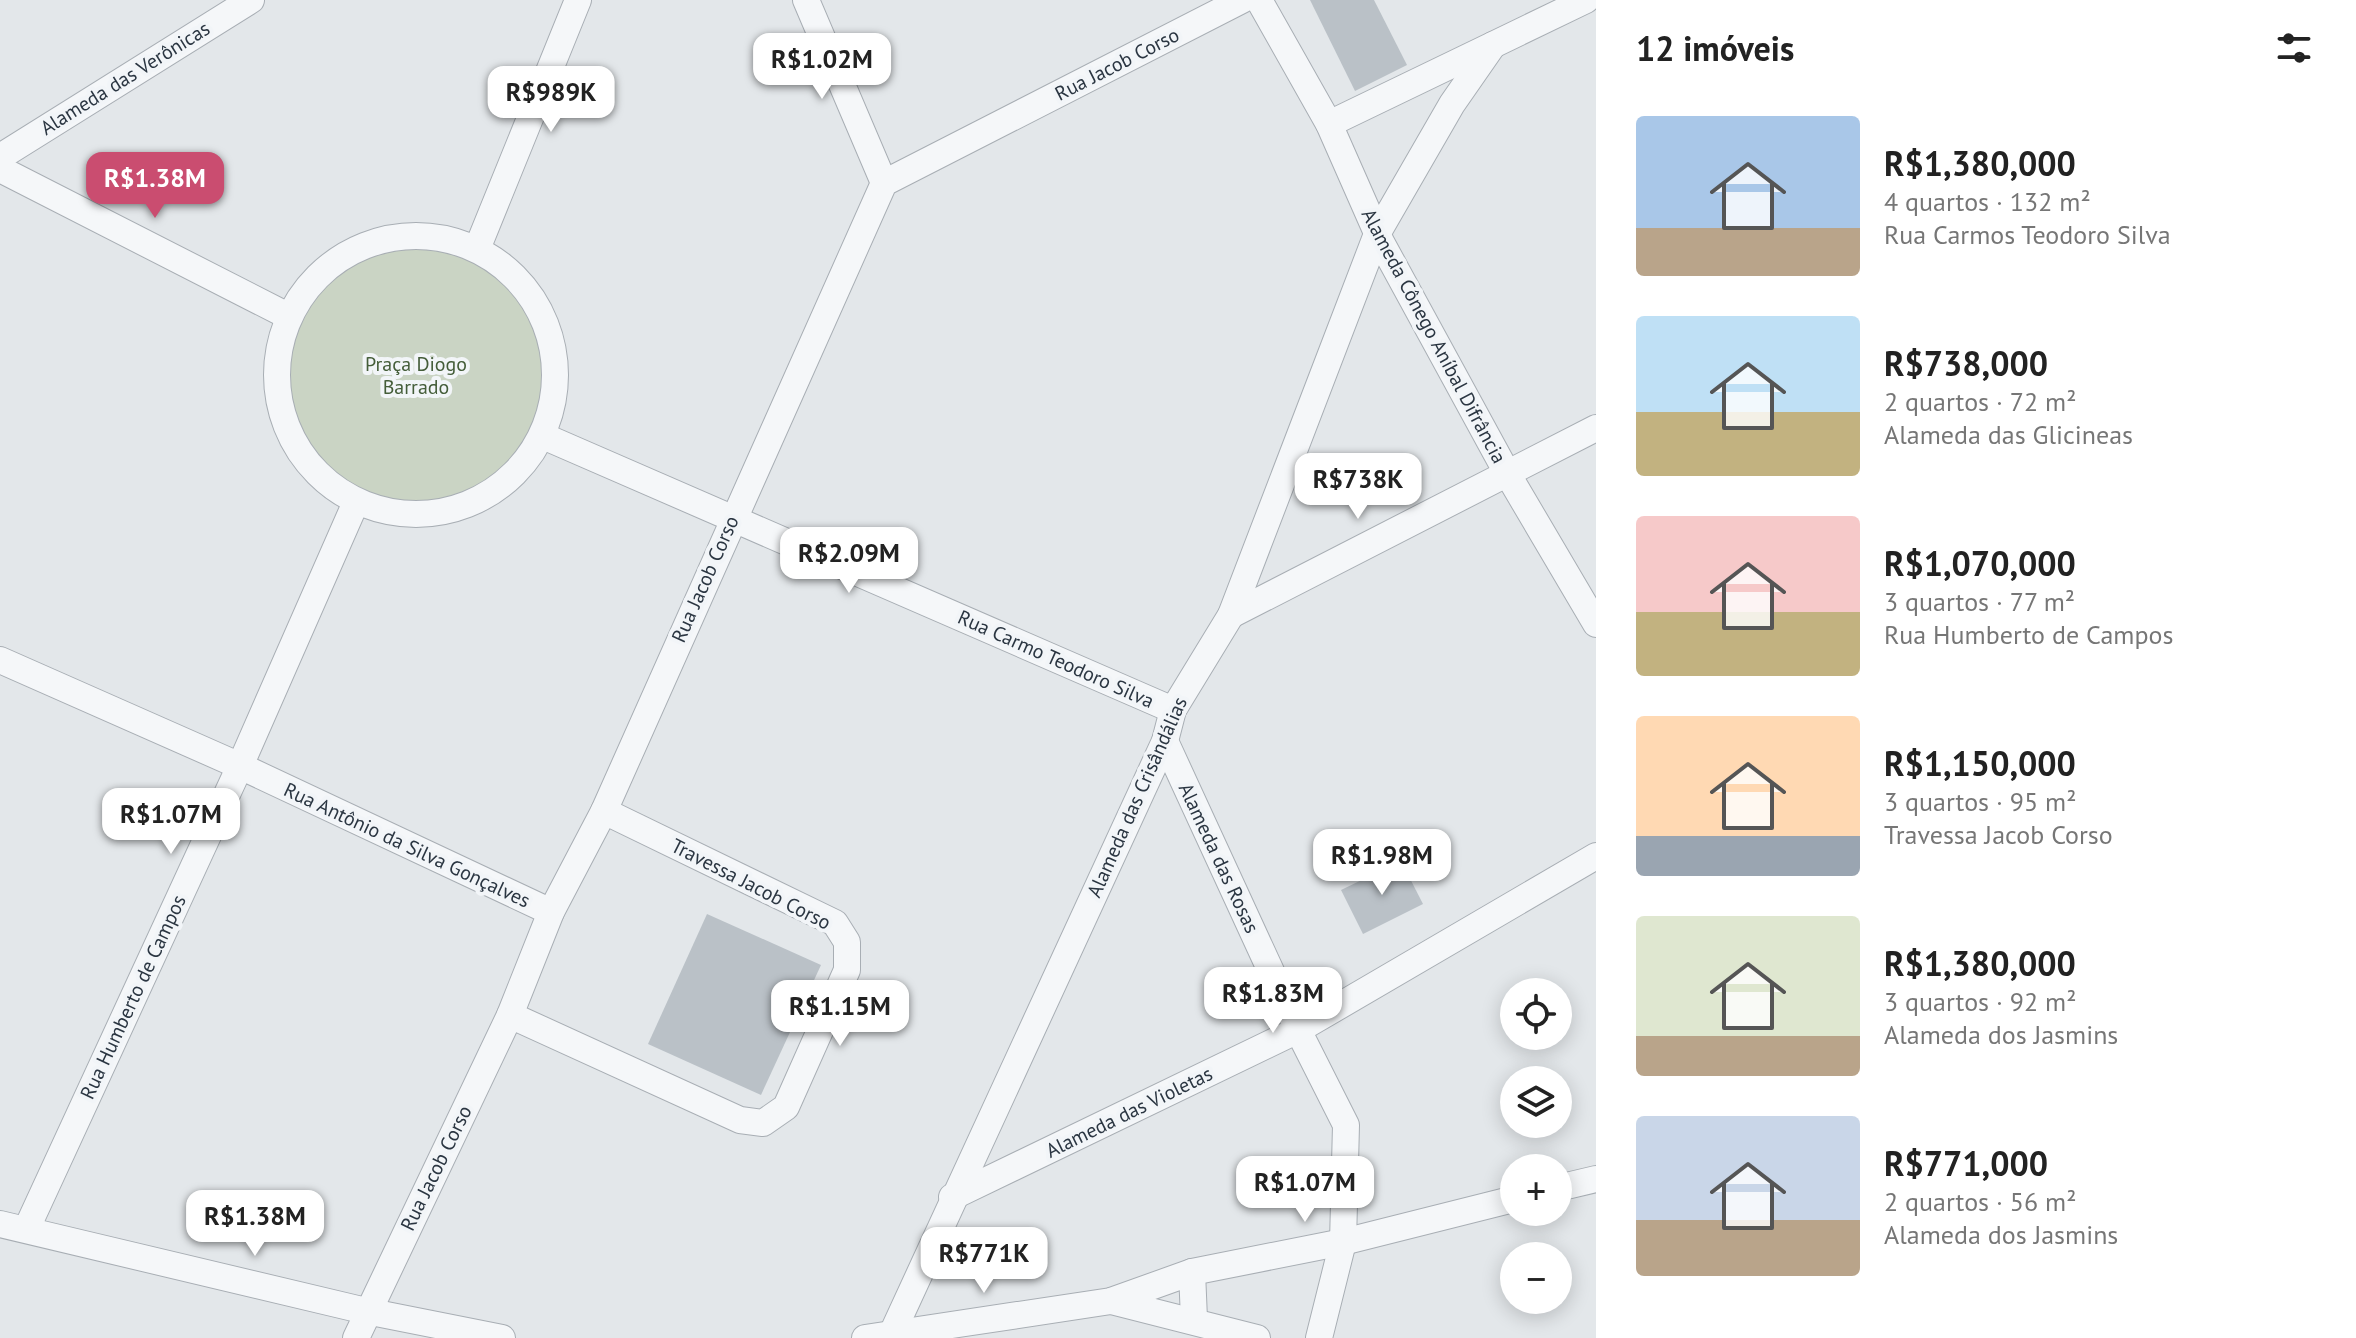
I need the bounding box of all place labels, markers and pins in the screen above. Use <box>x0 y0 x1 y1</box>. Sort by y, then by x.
pin: R$1.02M <box>748 33 896 101</box>
pin: R$989K <box>486 66 616 134</box>
pin: R$1.38M <box>81 152 229 220</box>
pin: R$738K <box>1293 453 1423 521</box>
pin: R$2.09M <box>775 527 923 595</box>
pin: R$1.07M <box>97 788 245 856</box>
pin: R$1.98M <box>1308 829 1456 897</box>
pin: R$1.83M <box>1199 967 1347 1035</box>
pin: R$1.15M <box>766 980 914 1048</box>
pin: R$1.07M <box>1231 1156 1379 1224</box>
pin: R$1.38M <box>181 1190 329 1258</box>
pin: R$771K <box>919 1227 1049 1295</box>

